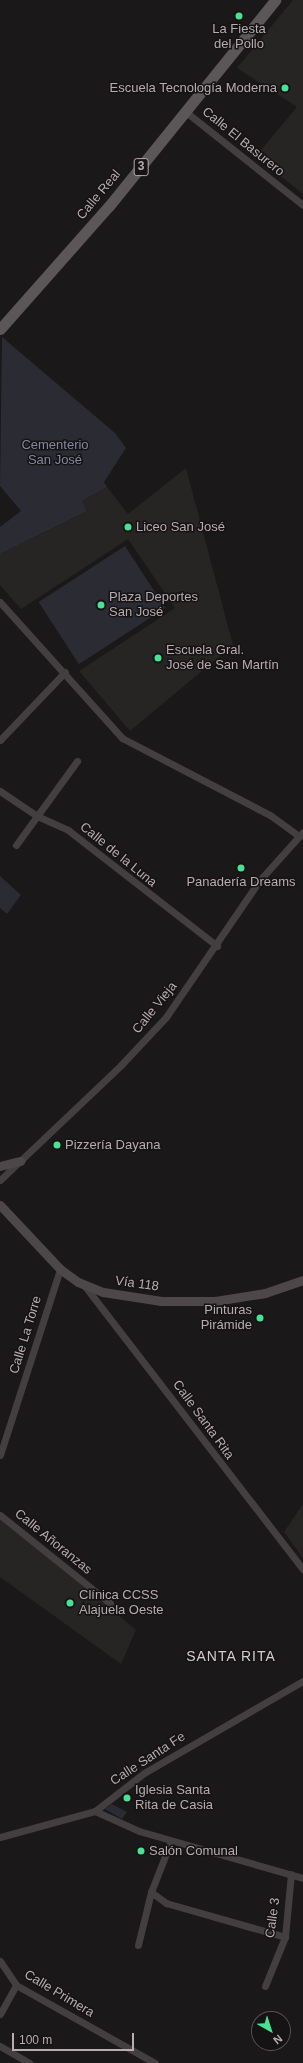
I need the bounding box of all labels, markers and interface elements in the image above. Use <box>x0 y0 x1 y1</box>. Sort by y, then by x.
marker: La Fiesta del Pollo <box>234 11 244 21</box>
place label: La Fiesta del Pollo <box>212 22 266 53</box>
place label: Escuela Tecnología Moderna <box>109 80 277 96</box>
marker: Escuela Tecnología Moderna <box>280 83 290 93</box>
street label: Calle El Basurero <box>199 104 287 180</box>
road number: 3 <box>133 157 149 177</box>
street label: Calle Real <box>74 167 124 223</box>
park label: Cementerio San José <box>21 438 89 469</box>
place label: Liceo San José <box>136 519 225 535</box>
marker: Liceo San José <box>123 522 133 532</box>
place label: Plaza Deportes San José <box>109 590 198 621</box>
marker: Plaza Deportes San José <box>96 600 106 610</box>
place label: Escuela Gral. José de San Martín <box>166 643 279 674</box>
marker: Escuela Gral. José de San Martín <box>153 653 163 663</box>
street label: Calle de la Luna <box>77 819 159 891</box>
marker: Panadería Dreams <box>236 863 246 873</box>
place label: Panadería Dreams <box>186 874 296 890</box>
street label: Calle Vieja <box>129 979 181 1037</box>
place label: Pizzería Dayana <box>65 1137 160 1153</box>
marker: Pizzería Dayana <box>52 1140 62 1150</box>
street label: Vía 118 <box>114 1273 160 1295</box>
street label: Calle La Torre <box>7 1294 45 1376</box>
place label: Pinturas Pirámide <box>201 1303 252 1334</box>
marker: Pinturas Pirámide <box>255 1313 265 1323</box>
street label: Calle Santa Rita <box>169 1377 237 1463</box>
street label: Calle Añoranzas <box>11 1506 95 1578</box>
place label: Clínica CCSS Alajuela Oeste <box>79 1588 164 1619</box>
marker: Clínica CCSS Alajuela Oeste <box>64 1597 76 1609</box>
district label: SANTA RITA <box>186 1648 276 1664</box>
street label: Calle Santa Fe <box>108 1729 188 1789</box>
place label: Iglesia Santa Rita de Casia <box>135 1783 213 1814</box>
marker: Iglesia Santa Rita de Casia <box>122 1793 132 1803</box>
place label: Salón Comunal <box>149 1843 238 1859</box>
marker: Salón Comunal <box>136 1846 146 1856</box>
street label: Calle 3 <box>262 1897 284 1939</box>
street label: Calle Primera <box>21 1967 97 2021</box>
north arrow <box>251 2011 291 2051</box>
scale bar <box>14 2025 136 2051</box>
text: N <box>271 2032 285 2047</box>
text: 100 m <box>19 2033 52 2047</box>

